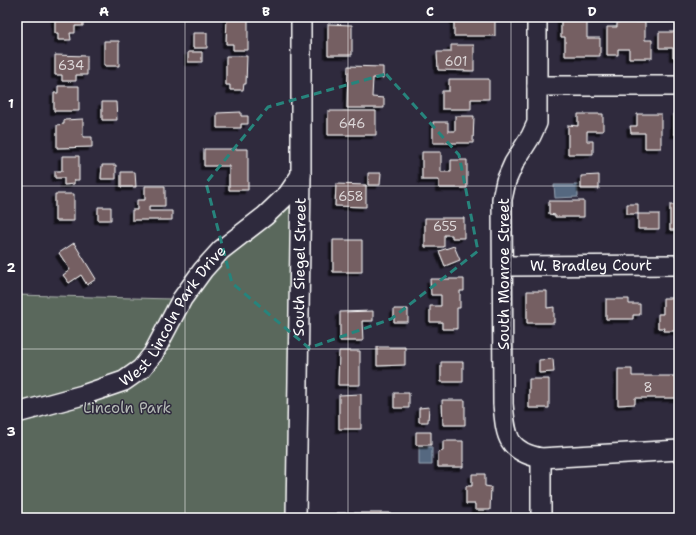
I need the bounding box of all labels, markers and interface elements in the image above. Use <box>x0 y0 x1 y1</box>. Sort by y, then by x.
text: A <box>99 3 109 20</box>
text: B <box>262 3 270 20</box>
text: C <box>426 3 434 20</box>
text: D <box>587 3 597 20</box>
house number: 601 <box>445 53 467 70</box>
house number: 634 <box>58 57 84 74</box>
text: 1 <box>8 95 14 112</box>
house number: 646 <box>339 115 365 132</box>
house number: 658 <box>338 188 364 205</box>
street label: South Siegel Street <box>289 198 311 336</box>
street label: South Monroe Street <box>494 198 514 350</box>
house number: 655 <box>433 218 457 235</box>
street label: West Lincoln Park Drive <box>115 241 230 391</box>
street label: W. Bradley Court <box>530 255 652 276</box>
text: 2 <box>6 259 16 276</box>
house number: 8 <box>643 379 653 396</box>
park label: Lincoln Park <box>83 398 171 418</box>
text: 3 <box>6 423 16 440</box>

